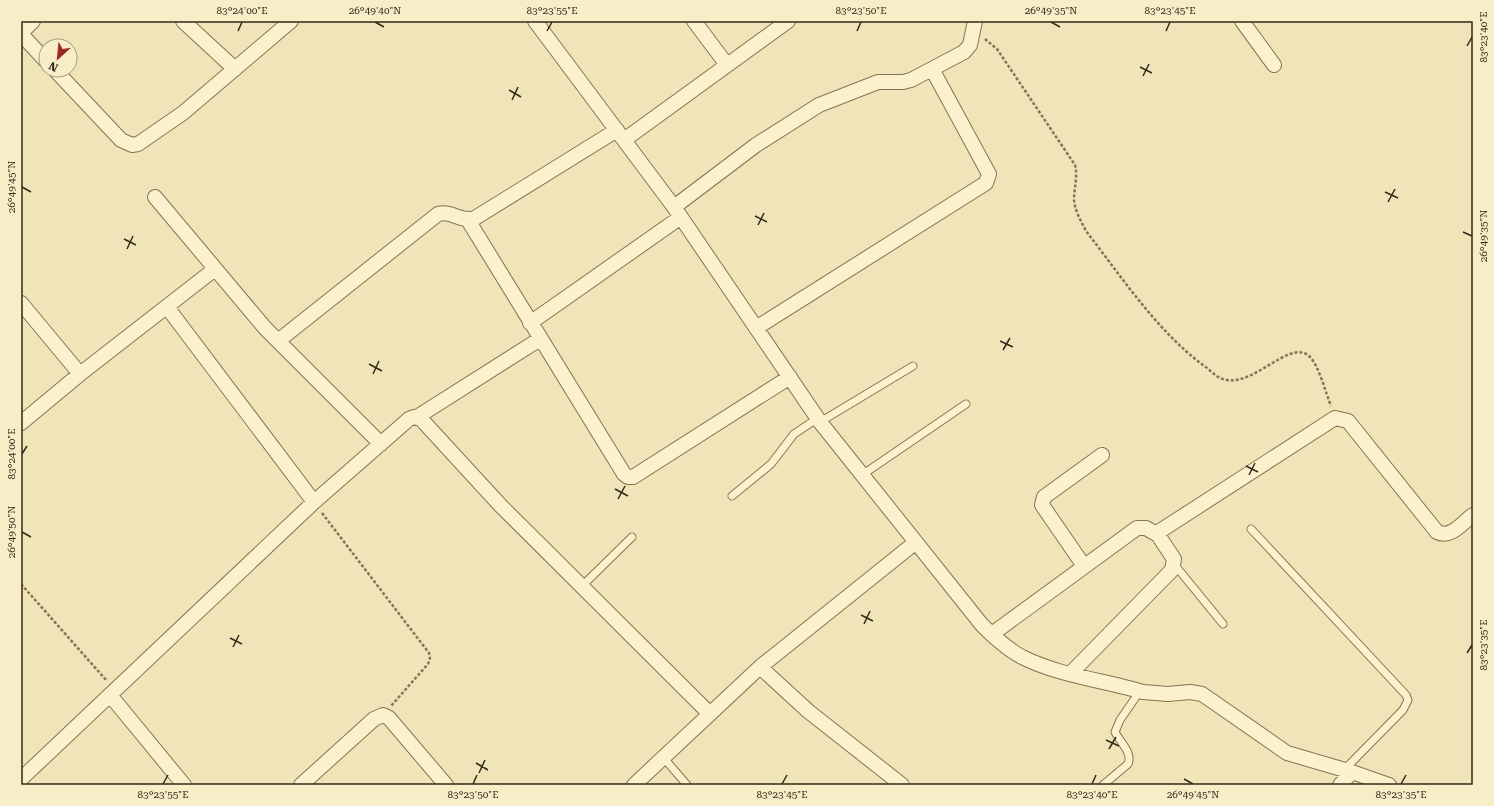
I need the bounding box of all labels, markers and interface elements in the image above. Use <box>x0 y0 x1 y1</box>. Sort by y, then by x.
text: 83°24'00"E <box>216 5 268 16</box>
text: 26°49'40"N <box>349 5 401 16</box>
text: 83°23'55"E <box>526 5 578 16</box>
text: 83°23'50"E <box>835 5 887 16</box>
text: 26°49'35"N <box>1025 5 1077 16</box>
text: 83°23'45"E <box>1144 5 1196 16</box>
text: 83°23'40"E <box>1478 11 1489 63</box>
north arrow <box>38 38 78 78</box>
text: N <box>46 59 60 74</box>
text: 26°49'45"N <box>6 161 17 213</box>
text: 26°49'35"N <box>1478 210 1489 262</box>
text: 83°24'00"E <box>6 428 17 480</box>
text: 26°49'50"N <box>6 506 17 558</box>
text: 83°23'35"E <box>1478 619 1489 671</box>
text: 83°23'55"E <box>137 789 189 800</box>
text: 83°23'50"E <box>447 789 499 800</box>
text: 83°23'45"E <box>756 789 808 800</box>
text: 83°23'40"E <box>1066 789 1118 800</box>
text: 26°49'45"N <box>1167 789 1219 800</box>
text: 83°23'35"E <box>1375 789 1427 800</box>

